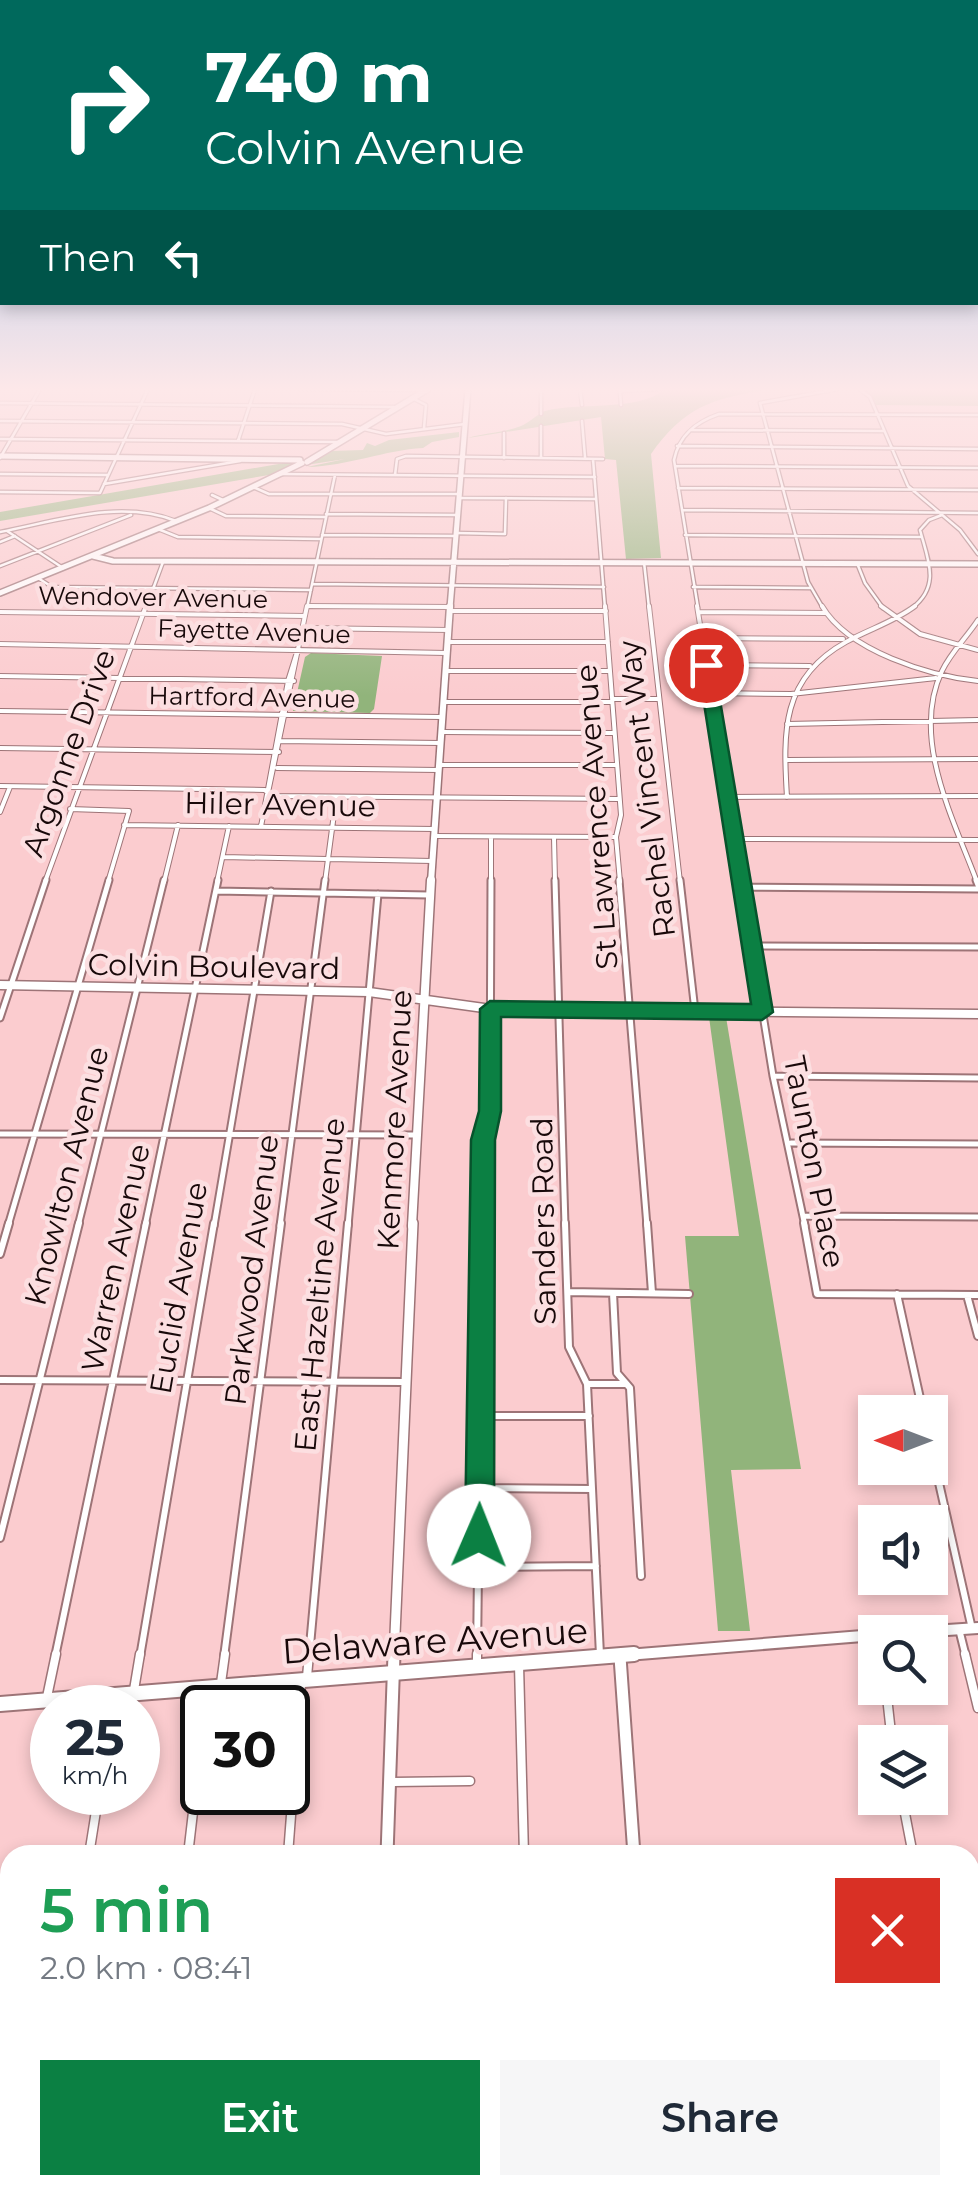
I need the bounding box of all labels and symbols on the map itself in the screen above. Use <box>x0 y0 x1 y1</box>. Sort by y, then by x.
street label: Wendover Avenue <box>38 580 268 614</box>
street label: Fayette Avenue <box>157 613 351 649</box>
pin <box>664 623 749 708</box>
street label: Rachel Vincent Way <box>610 638 683 940</box>
street label: Argonne Drive <box>14 644 123 861</box>
street label: St Lawrence Avenue <box>567 663 626 971</box>
street label: Hartford Avenue <box>148 680 356 714</box>
street label: Hiler Avenue <box>184 784 376 825</box>
street label: Colvin Boulevard <box>87 946 341 987</box>
street label: Kenmore Avenue <box>369 989 420 1251</box>
street label: Knowlton Avenue <box>16 1043 117 1309</box>
street label: Taunton Place <box>776 1053 853 1271</box>
street label: East Hazeltine Avenue <box>286 1116 353 1453</box>
street label: Sanders Road <box>523 1117 564 1325</box>
street label: Parkwood Avenue <box>217 1132 286 1408</box>
street label: Warren Avenue <box>73 1140 158 1375</box>
street label: Euclid Avenue <box>142 1179 215 1397</box>
north arrow <box>858 1395 948 1485</box>
position arrow <box>427 1484 531 1588</box>
street label: Delaware Avenue <box>281 1608 589 1673</box>
speed limit sign: 30 <box>180 1685 310 1815</box>

